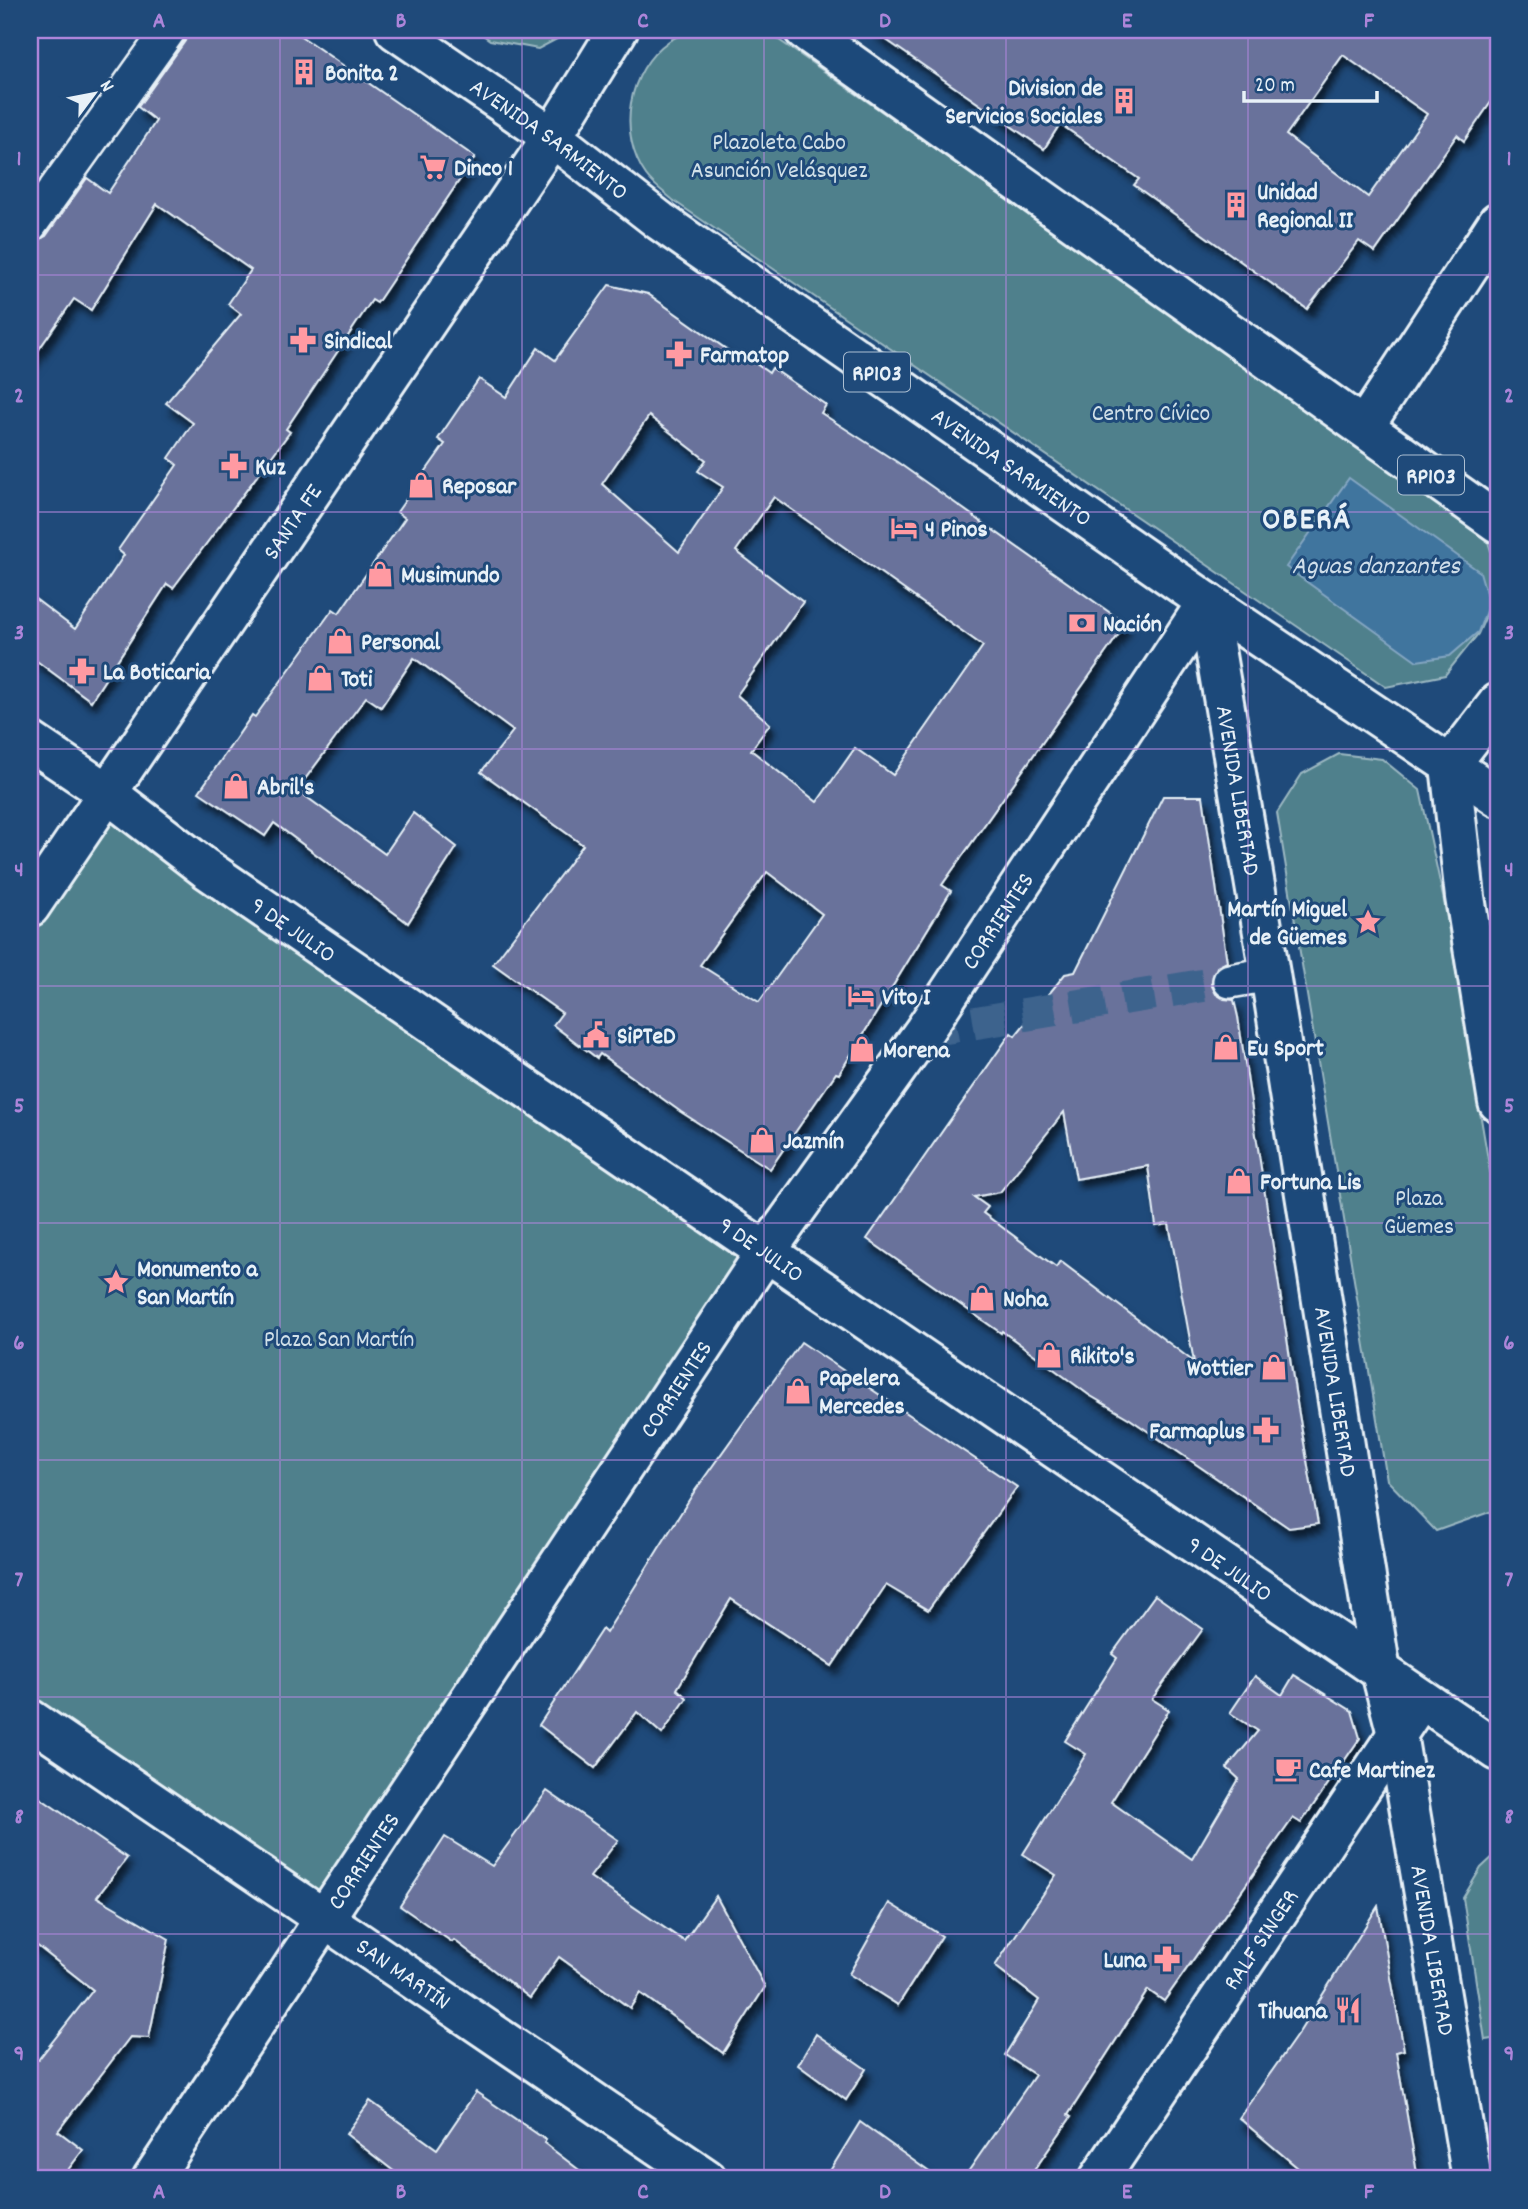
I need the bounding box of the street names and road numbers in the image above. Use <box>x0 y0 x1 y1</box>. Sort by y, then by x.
street label: AVENIDA SARMIENTO <box>462 72 634 210</box>
road number: RP103 <box>844 352 910 392</box>
street label: AVENIDA SARMIENTO <box>923 401 1098 537</box>
road number: RP103 <box>1398 456 1464 495</box>
street label: SANTA FE <box>256 478 332 568</box>
street label: AVENIDA LIBERTAD <box>1205 703 1267 879</box>
street label: CORRIENTES <box>955 867 1044 978</box>
street label: 9 DE JULIO <box>243 890 342 973</box>
street label: 9 DE JULIO <box>711 1210 810 1293</box>
street label: AVENIDA LIBERTAD <box>1303 1304 1364 1480</box>
street label: CORRIENTES <box>633 1335 722 1446</box>
street label: 9 DE JULIO <box>1179 1530 1278 1612</box>
street label: CORRIENTES <box>321 1807 410 1918</box>
street label: AVENIDA LIBERTAD <box>1399 1863 1462 2038</box>
street label: RALF SINGER <box>1216 1883 1309 1998</box>
street label: SAN MARTÍN <box>348 1931 456 2020</box>

